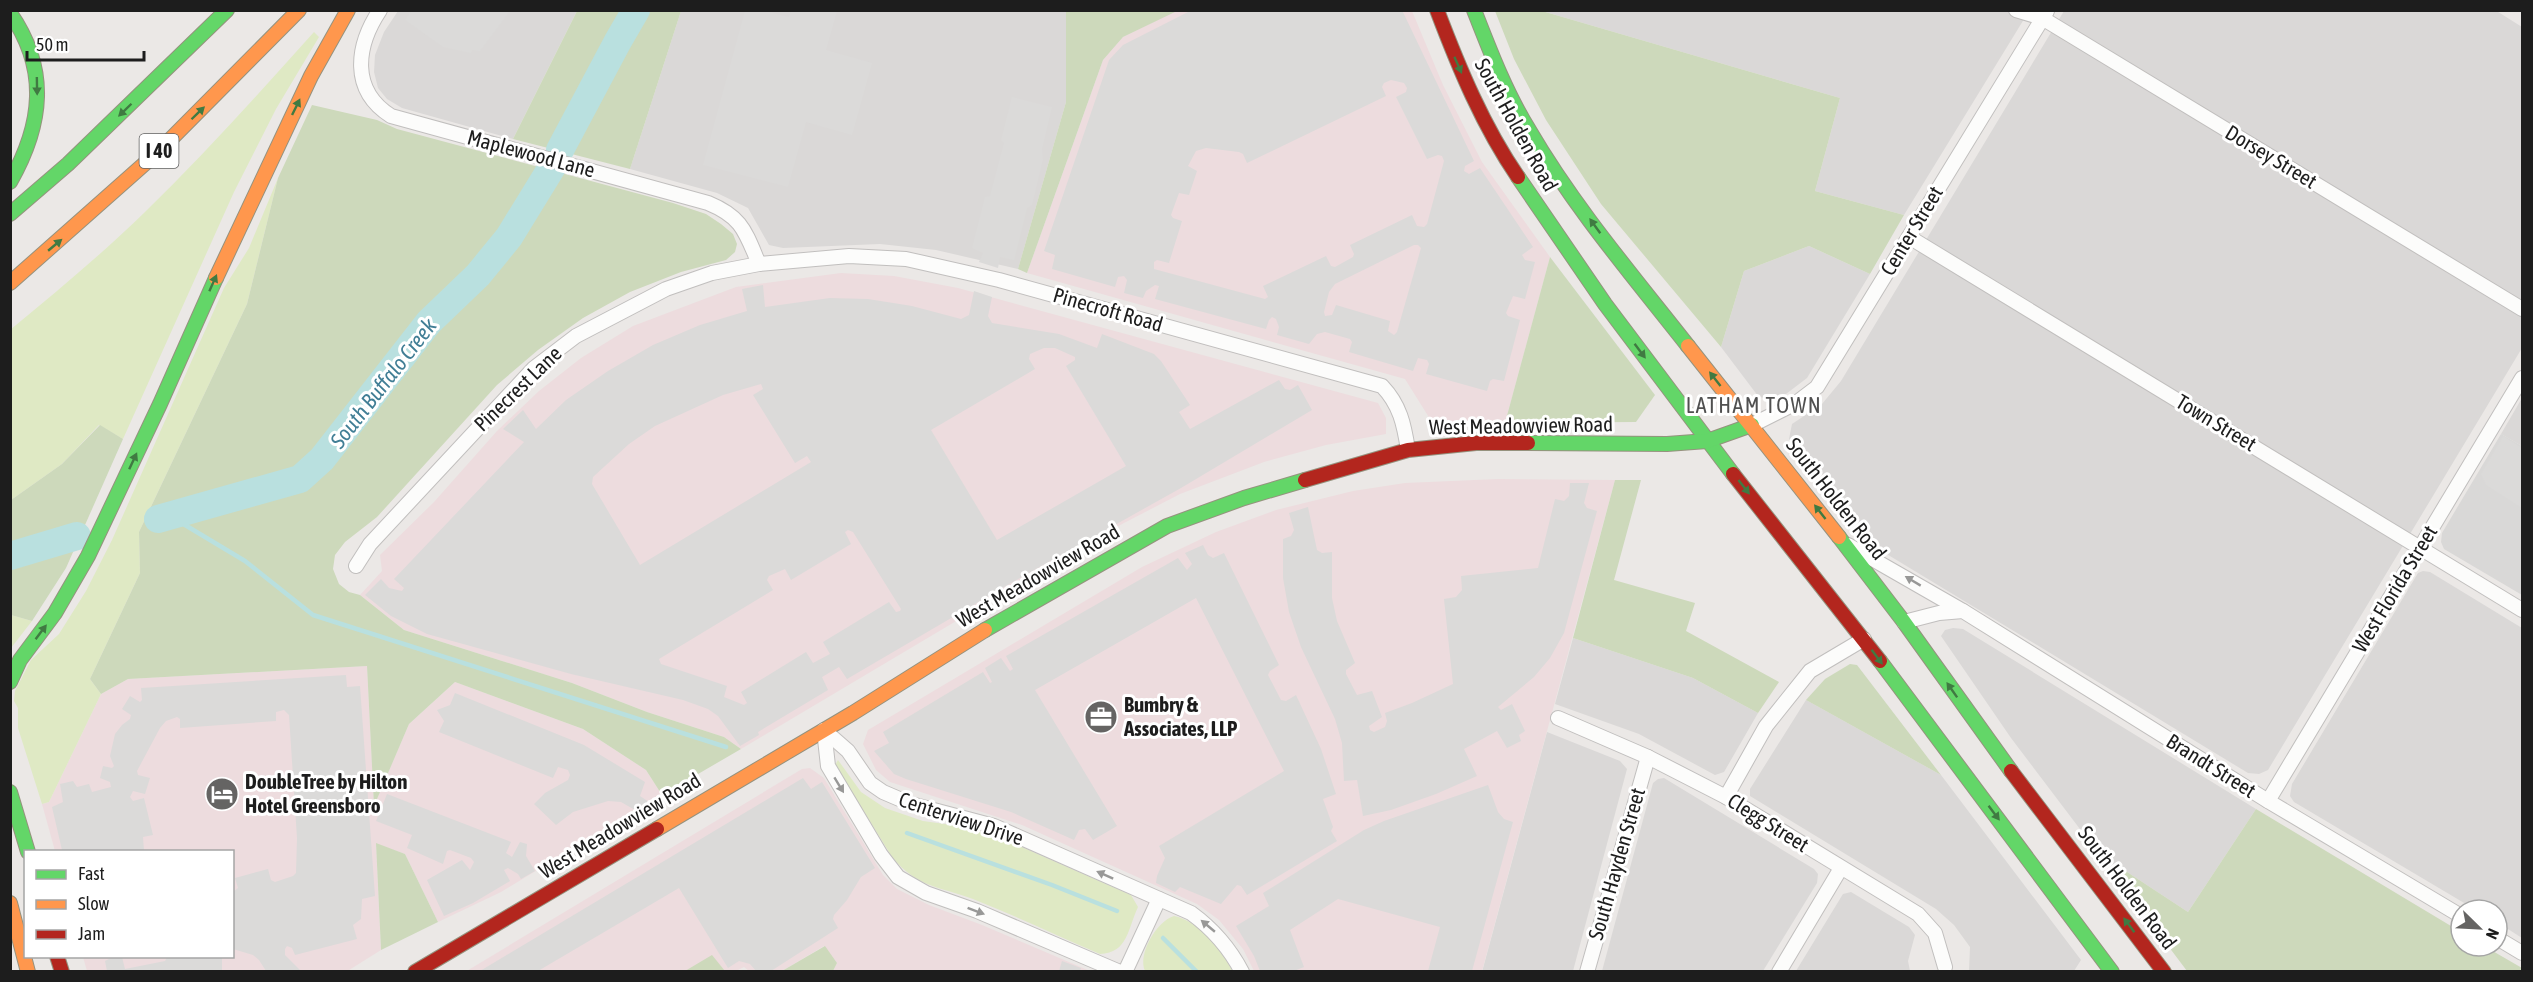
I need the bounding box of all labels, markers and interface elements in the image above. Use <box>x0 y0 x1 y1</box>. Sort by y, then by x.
scale bar <box>27 24 144 62</box>
text: 50 m <box>36 34 68 55</box>
street label: South Holden Road <box>1470 54 1563 195</box>
one-way arrow <box>1454 56 1463 73</box>
one-way arrow <box>33 77 42 96</box>
one-way arrow <box>292 98 301 115</box>
one-way arrow <box>117 103 132 117</box>
one-way arrow <box>191 106 206 120</box>
street label: Dorsey Street <box>2222 120 2321 193</box>
street label: Maplewood Lane <box>465 124 598 182</box>
road number: I 40 <box>140 134 178 168</box>
street label: Center Street <box>1875 182 1947 279</box>
one-way arrow <box>1589 218 1601 234</box>
one-way arrow <box>47 239 62 252</box>
one-way arrow <box>209 275 218 292</box>
street label: Pinecroft Road <box>1051 282 1166 336</box>
water label: South Buffalo Creek <box>324 313 442 454</box>
street label: Pinecrest Lane <box>469 341 566 436</box>
one-way arrow <box>1634 343 1646 359</box>
one-way arrow <box>1709 371 1722 387</box>
street label: Town Street <box>2172 389 2261 455</box>
district label: LATHAM TOWN <box>1686 392 1822 418</box>
street label: West Meadowview Road <box>1429 411 1613 439</box>
street label: South Holden Road <box>1782 433 1892 564</box>
one-way arrow <box>129 453 138 470</box>
one-way arrow <box>1737 479 1750 495</box>
one-way arrow <box>1813 504 1826 520</box>
street label: West Meadowview Road <box>952 519 1123 632</box>
street label: West Florida Street <box>2347 521 2441 656</box>
one-way arrow <box>1904 576 1921 586</box>
one-way arrow <box>34 625 46 640</box>
one-way arrow <box>1871 649 1883 665</box>
one-way arrow <box>1946 683 1958 699</box>
place label: Bumbry & Associates, LLP <box>1123 692 1238 740</box>
office icon: Bumbry & Associates, LLP <box>1083 699 1119 735</box>
street label: Brandt Street <box>2162 728 2261 802</box>
street label: West Meadowview Road <box>534 767 705 883</box>
place label: DoubleTree by Hilton Hotel Greensboro <box>245 769 407 817</box>
hotel icon: DoubleTree by Hilton Hotel Greensboro <box>204 776 240 812</box>
one-way arrow <box>834 777 845 793</box>
street label: South Hayden Street <box>1583 785 1649 942</box>
street label: Centerview Drive <box>896 787 1027 850</box>
street label: Clegg Street <box>1724 788 1813 856</box>
one-way arrow <box>1987 806 1999 821</box>
street label: South Holden Road <box>2074 821 2182 954</box>
legend <box>24 850 234 958</box>
text: Fast <box>78 863 105 884</box>
one-way arrow <box>1096 870 1114 880</box>
text: Slow <box>78 893 109 914</box>
north arrow <box>2449 898 2509 958</box>
one-way arrow <box>968 906 986 916</box>
one-way arrow <box>2122 917 2135 933</box>
one-way arrow <box>1201 920 1216 933</box>
text: Jam <box>78 923 105 944</box>
text: N <box>2483 926 2503 942</box>

